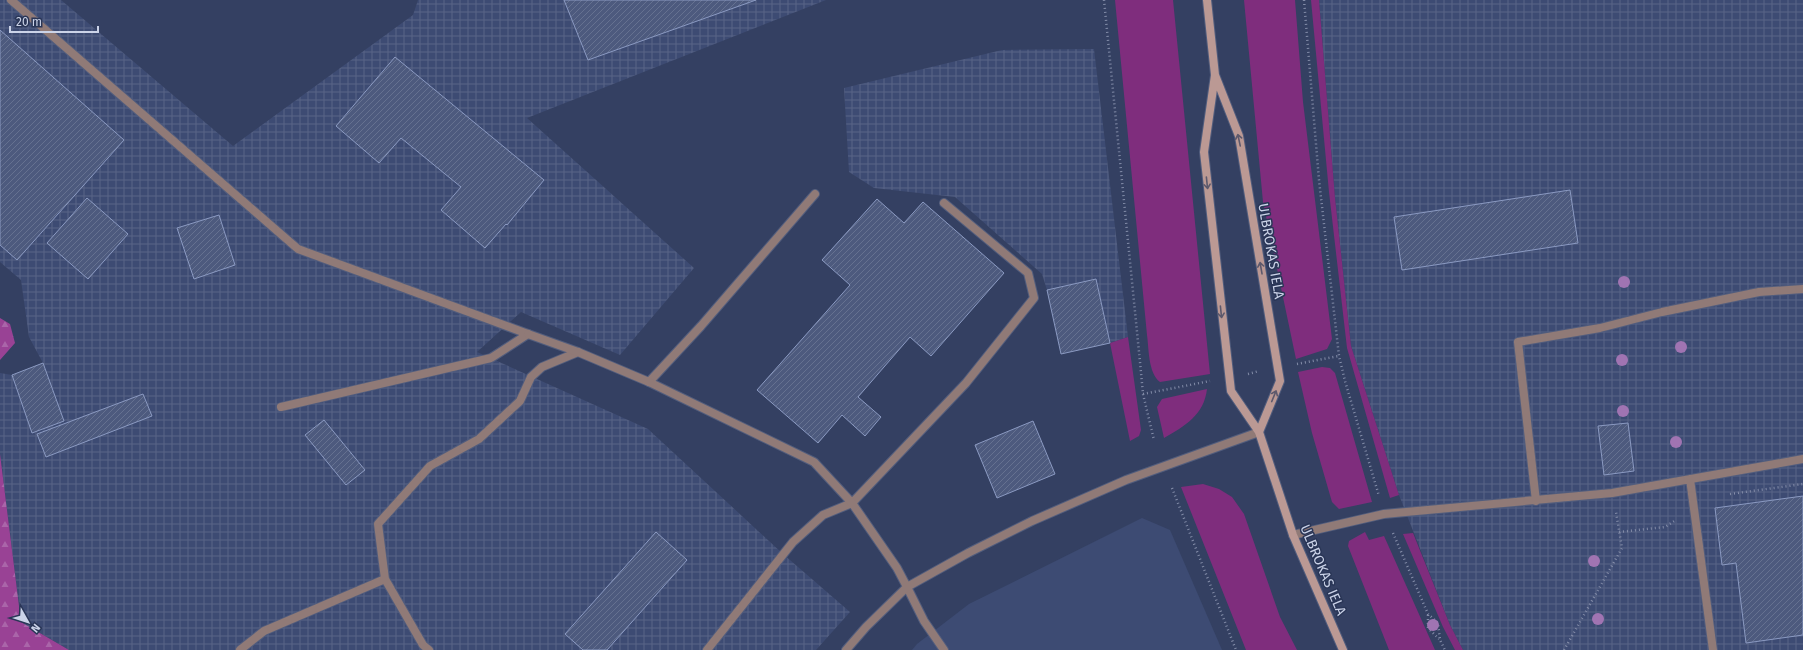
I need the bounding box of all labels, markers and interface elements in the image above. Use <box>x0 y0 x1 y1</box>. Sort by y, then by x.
scale bar <box>10 8 98 34</box>
text: 20 m <box>16 15 42 29</box>
one-way arrow <box>1235 134 1243 147</box>
one-way arrow <box>1203 176 1211 189</box>
street label: ULBROKAS IELA <box>1254 202 1288 300</box>
one-way arrow <box>1257 262 1265 275</box>
one-way arrow <box>1217 305 1225 318</box>
one-way arrow <box>1270 390 1278 402</box>
street label: ULBROKAS IELA <box>1296 522 1350 618</box>
north arrow <box>8 602 48 642</box>
text: N <box>28 621 43 635</box>

